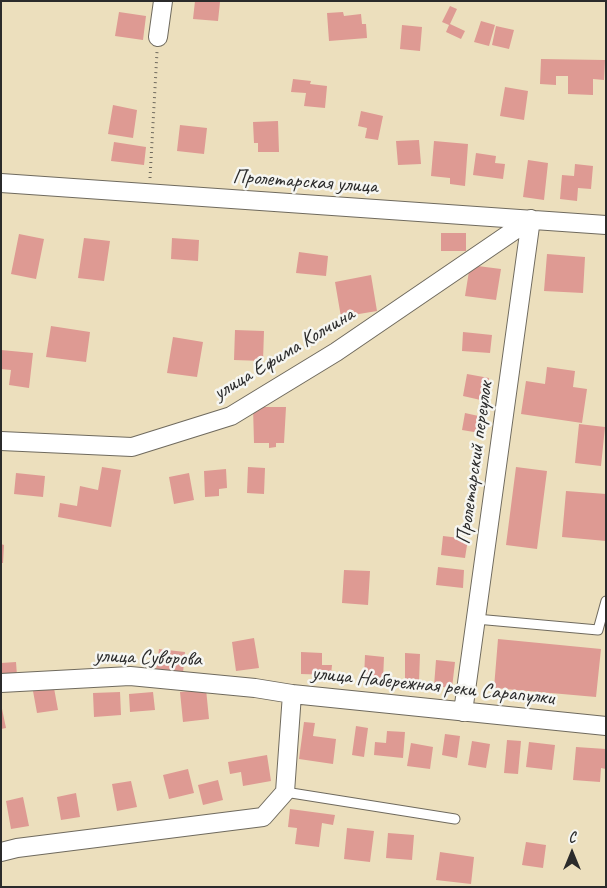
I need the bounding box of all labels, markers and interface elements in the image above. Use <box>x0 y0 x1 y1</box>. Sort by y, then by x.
street label: Пролетарская улица <box>232 164 378 200</box>
street label: улица Ефима Колчина <box>209 302 359 406</box>
street label: Пролетарский переулок <box>451 380 499 546</box>
street label: улица Суворова <box>94 644 202 672</box>
street label: улица Набережная реки Сарапулки <box>310 661 556 711</box>
north arrow <box>547 828 597 878</box>
text: С <box>569 829 575 846</box>

